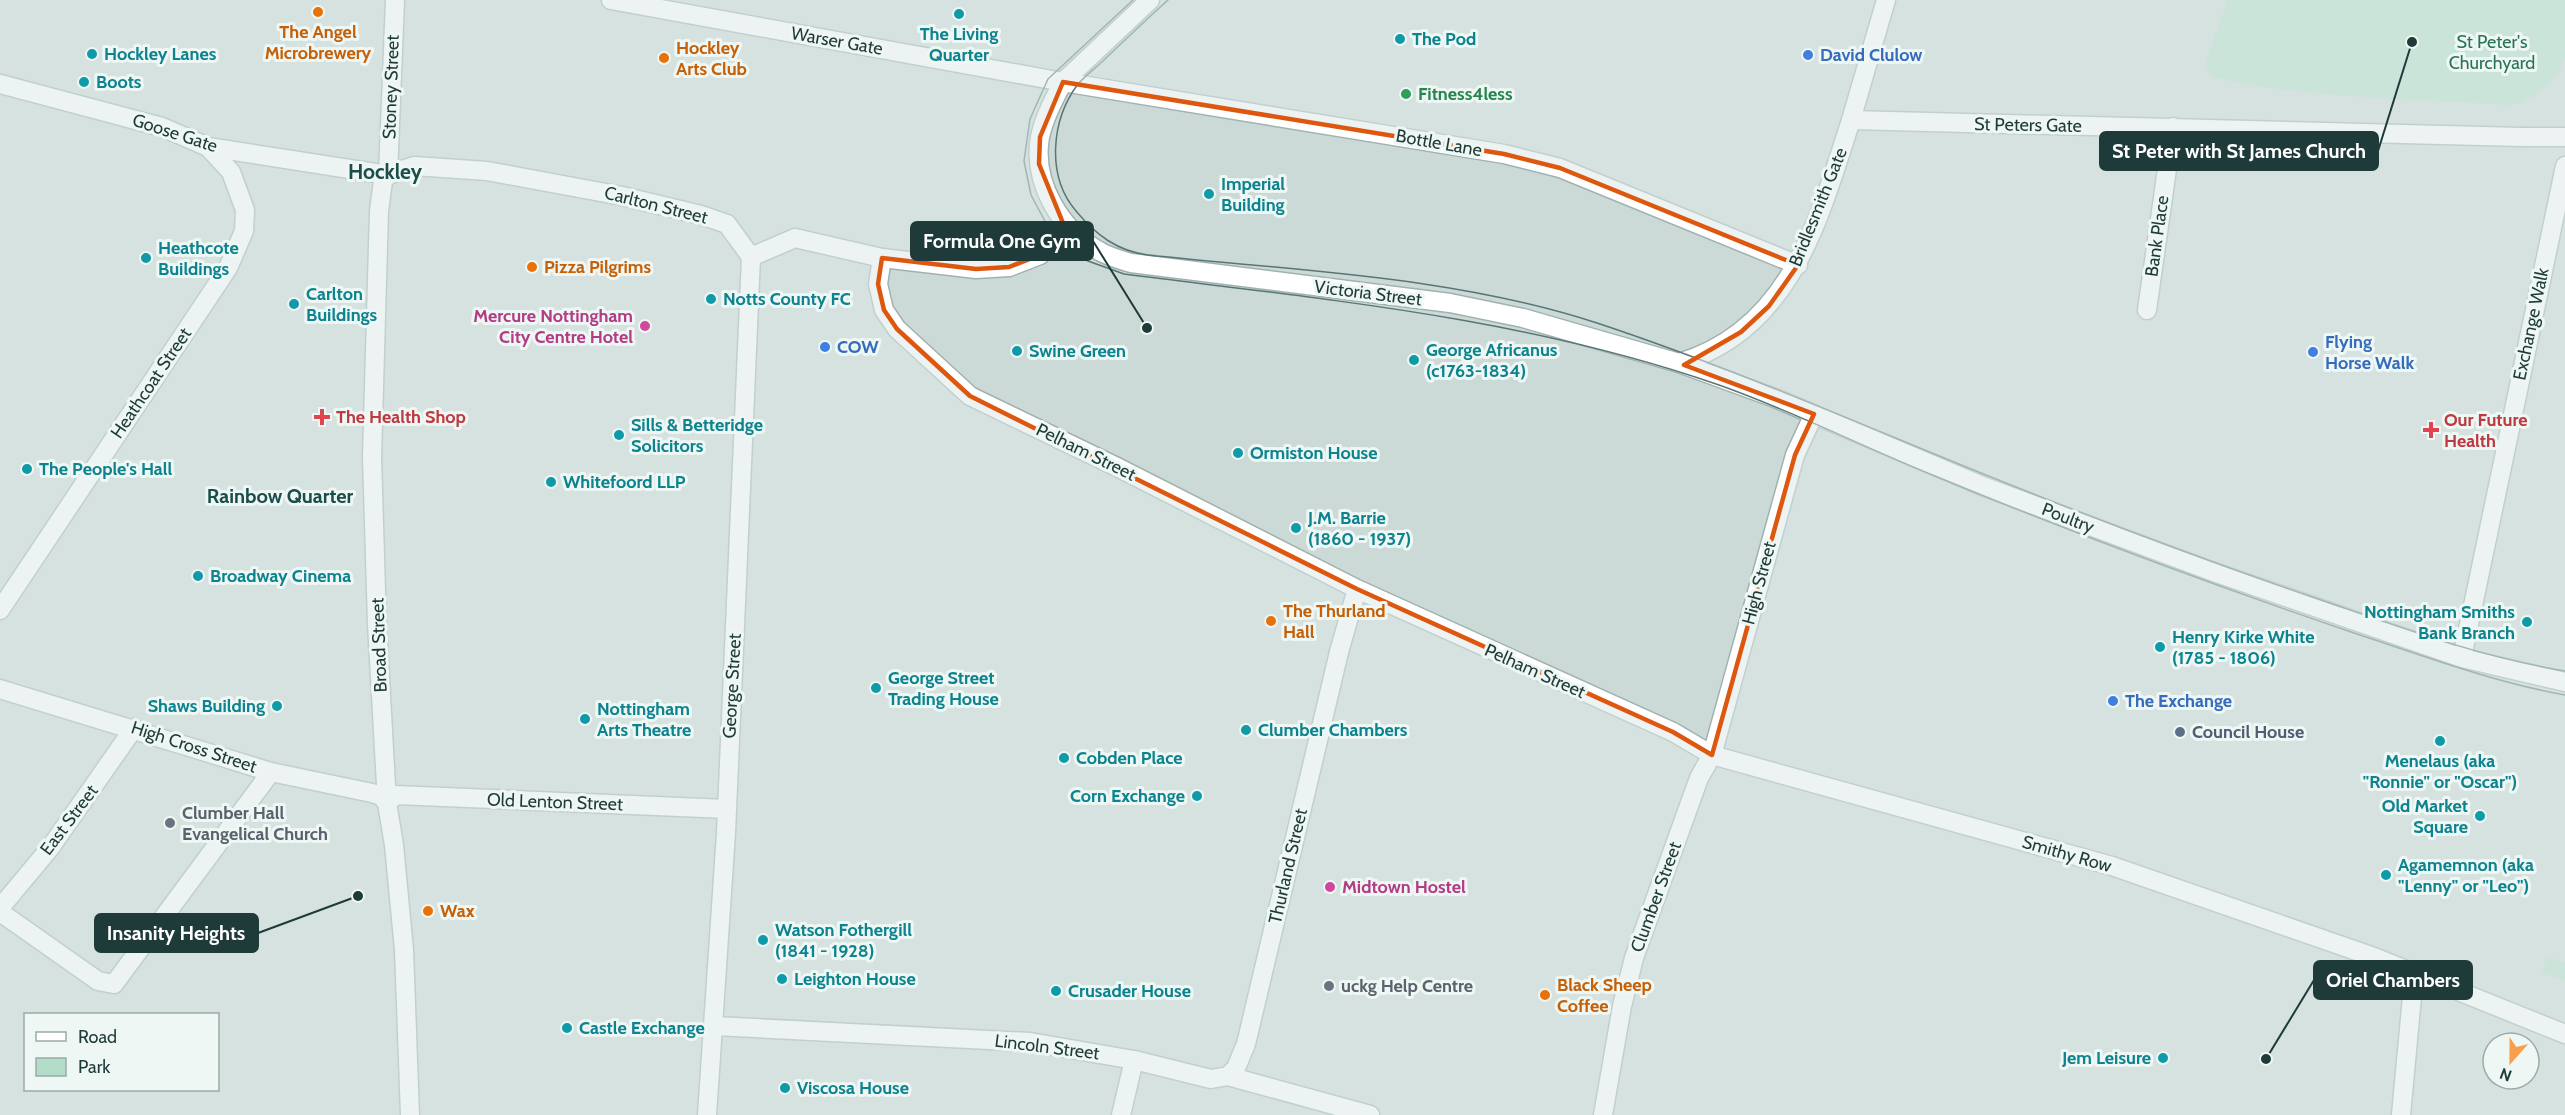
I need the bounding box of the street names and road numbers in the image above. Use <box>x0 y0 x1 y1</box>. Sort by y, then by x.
street label: Warser Gate <box>789 22 885 60</box>
street label: Stoney Street <box>378 34 404 140</box>
street label: Goose Gate <box>130 109 220 157</box>
street label: St Peters Gate <box>1974 113 2082 137</box>
street label: Bottle Lane <box>1394 125 1484 161</box>
street label: Bridlesmith Gate <box>1784 144 1852 270</box>
street label: Carlton Street <box>602 182 710 228</box>
street label: Bank Place <box>2140 194 2174 278</box>
street label: Exchange Walk <box>2508 265 2554 382</box>
street label: Victoria Street <box>1313 275 1423 311</box>
street label: Heathcoat Street <box>106 323 196 443</box>
street label: Pelham Street <box>1033 418 1139 486</box>
street label: Poultry <box>2039 498 2097 538</box>
street label: High Street <box>1737 539 1781 627</box>
street label: Broad Street <box>366 597 392 693</box>
street label: George Street <box>718 633 746 739</box>
street label: Pelham Street <box>1481 639 1589 703</box>
street label: High Cross Street <box>128 716 260 778</box>
street label: East Street <box>35 780 103 860</box>
street label: Old Lenton Street <box>487 789 623 815</box>
street label: Thurland Street <box>1264 806 1312 926</box>
street label: Smithy Row <box>2020 831 2114 877</box>
street label: Clumber Street <box>1626 839 1686 955</box>
street label: Lincoln Street <box>993 1030 1101 1064</box>

